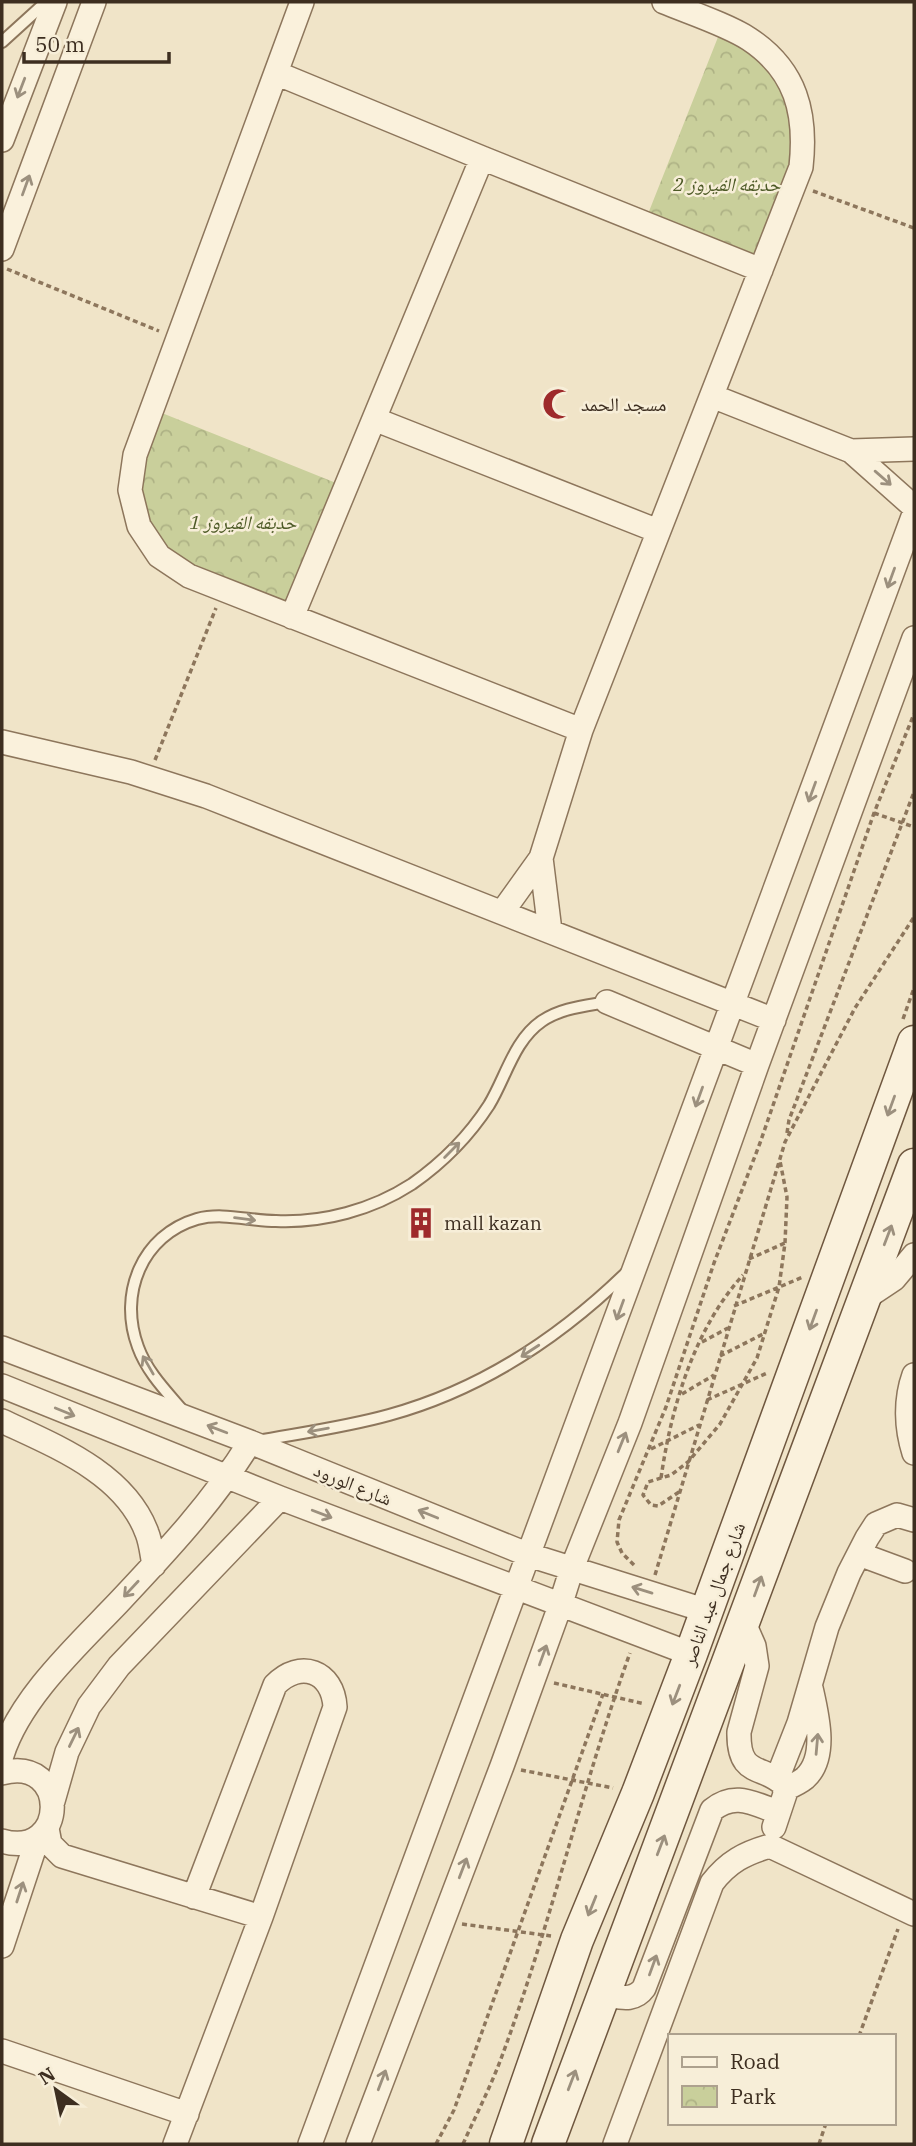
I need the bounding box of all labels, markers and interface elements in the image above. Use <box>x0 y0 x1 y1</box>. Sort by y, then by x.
scale bar <box>24 21 170 65</box>
text: 50 m <box>35 30 85 58</box>
one-way arrow <box>14 77 27 99</box>
park label: حدبقه الفيروز 2 <box>672 172 782 196</box>
one-way arrow <box>20 175 33 197</box>
mosque icon: مسجد الحمد <box>541 387 575 421</box>
place label: مسجد الحمد <box>581 392 666 416</box>
one-way arrow <box>874 470 892 486</box>
park label: حدبقه الفيروز 1 <box>189 510 298 534</box>
one-way arrow <box>883 567 896 589</box>
one-way arrow <box>805 780 817 802</box>
one-way arrow <box>692 1086 704 1108</box>
one-way arrow <box>884 1095 896 1117</box>
one-way arrow <box>444 1142 461 1159</box>
building icon: mall kazan <box>404 1206 438 1240</box>
place label: mall kazan <box>444 1211 542 1235</box>
one-way arrow <box>233 1212 255 1225</box>
one-way arrow <box>883 1224 895 1246</box>
one-way arrow <box>613 1299 625 1321</box>
one-way arrow <box>806 1309 818 1331</box>
one-way arrow <box>520 1345 540 1359</box>
one-way arrow <box>141 1355 155 1375</box>
one-way arrow <box>54 1406 75 1419</box>
one-way arrow <box>206 1422 228 1435</box>
one-way arrow <box>307 1424 330 1437</box>
one-way arrow <box>617 1431 630 1453</box>
street label: شارع الورود <box>310 1458 396 1510</box>
one-way arrow <box>418 1507 439 1520</box>
one-way arrow <box>310 1509 332 1522</box>
street label: شارع جمال عبد الناصر <box>676 1519 750 1670</box>
one-way arrow <box>753 1575 765 1597</box>
one-way arrow <box>123 1580 140 1597</box>
one-way arrow <box>631 1583 653 1596</box>
one-way arrow <box>538 1644 550 1666</box>
one-way arrow <box>668 1683 681 1705</box>
one-way arrow <box>68 1727 82 1748</box>
one-way arrow <box>811 1733 824 1756</box>
one-way arrow <box>656 1834 669 1856</box>
one-way arrow <box>458 1857 470 1879</box>
one-way arrow <box>15 1881 27 1903</box>
one-way arrow <box>584 1895 597 1916</box>
one-way arrow <box>648 1954 660 1976</box>
legend <box>668 2034 895 2125</box>
text: Road <box>730 2047 780 2075</box>
north arrow <box>21 2055 91 2125</box>
text: N <box>34 2062 60 2090</box>
one-way arrow <box>377 2070 389 2092</box>
one-way arrow <box>567 2070 580 2092</box>
text: Park <box>730 2082 777 2110</box>

